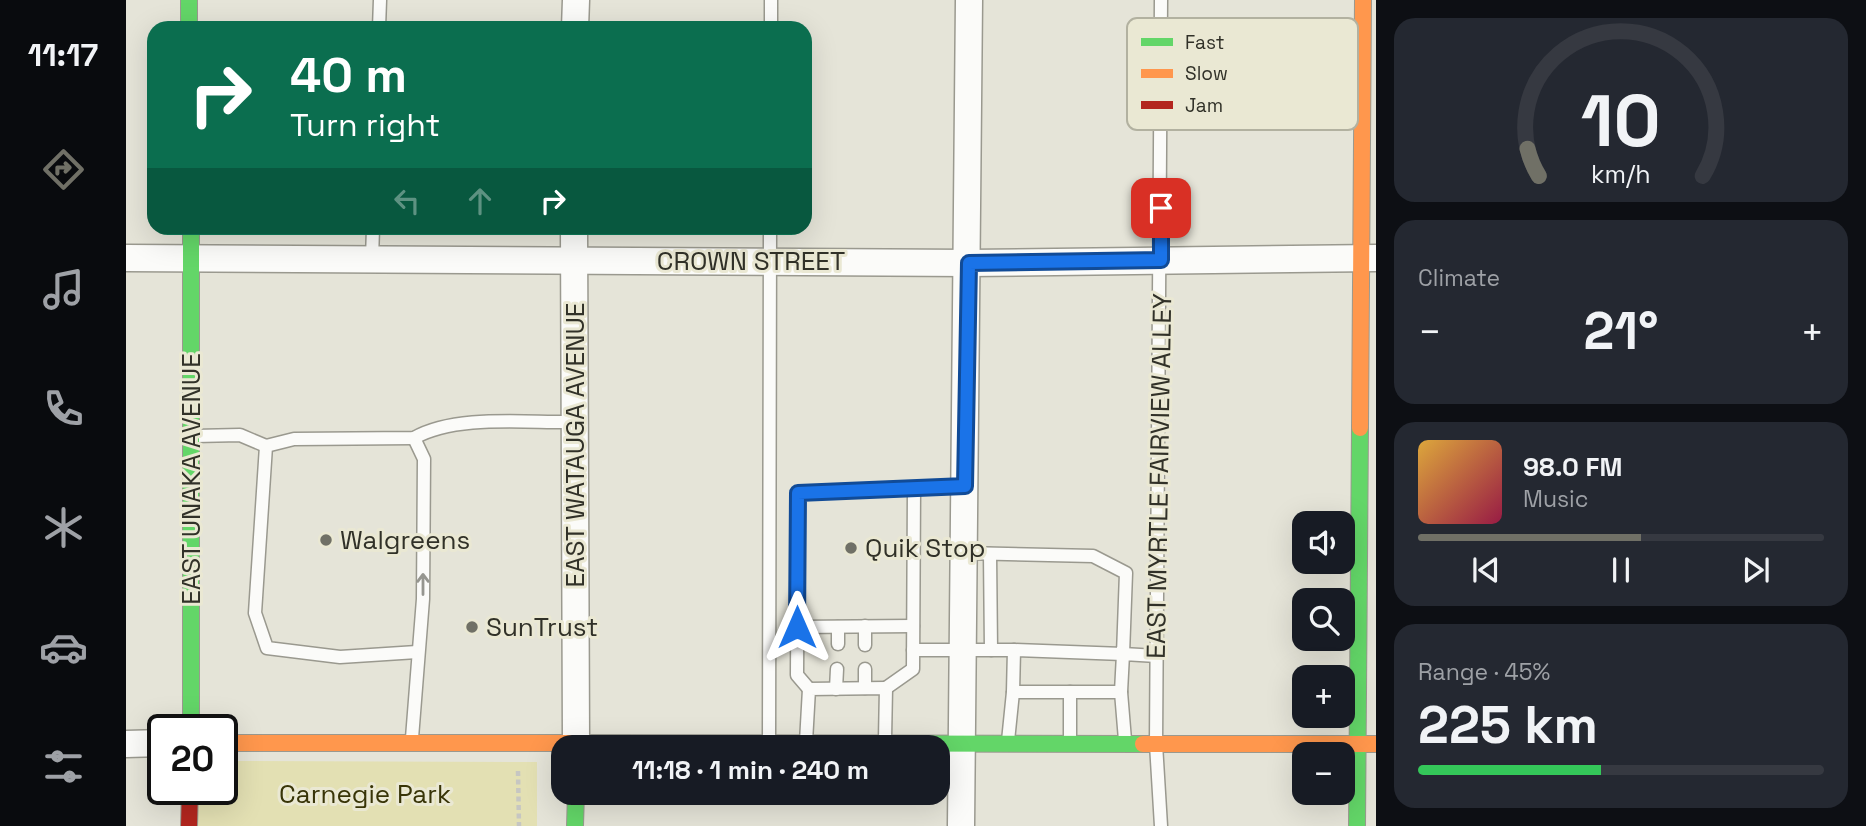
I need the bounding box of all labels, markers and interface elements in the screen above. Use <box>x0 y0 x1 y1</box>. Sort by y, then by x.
legend <box>1127 18 1358 130</box>
text: Fast <box>1185 30 1225 55</box>
text: 11:17 <box>28 35 98 75</box>
text: 40 m <box>290 44 407 106</box>
icon: right <box>175 49 266 140</box>
text: Slow <box>1185 61 1228 86</box>
text: 10 <box>1581 74 1661 167</box>
text: Jam <box>1185 93 1223 118</box>
text: Turn right <box>290 105 440 145</box>
icon: directions <box>39 145 88 194</box>
text: km/h <box>1591 158 1651 190</box>
pin <box>1131 178 1191 238</box>
icon: left <box>388 182 426 220</box>
icon: ahead <box>461 182 499 220</box>
icon: right <box>534 182 572 220</box>
icon: arrive <box>1142 189 1180 227</box>
street label: CROWN STREET <box>657 244 845 278</box>
text: Climate <box>1418 263 1500 293</box>
icon: music <box>39 265 88 314</box>
street label: EAST MYRTLE FAIRVIEW ALLEY <box>1139 293 1179 659</box>
text: 21° <box>1584 298 1658 364</box>
street label: EAST WATAUGA AVENUE <box>558 303 592 587</box>
text: − <box>1418 308 1442 356</box>
text: + <box>1800 308 1824 356</box>
street label: EAST UNAKA AVENUE <box>174 353 208 605</box>
icon: phone <box>39 384 88 433</box>
text: 98.0 FM <box>1523 450 1622 484</box>
text: Music <box>1523 484 1588 514</box>
icon: climate <box>39 503 88 552</box>
map controls <box>1292 511 1355 805</box>
button: sound <box>1292 511 1355 574</box>
place label: Walgreens <box>340 523 470 557</box>
place label: Quik Stop <box>865 531 986 565</box>
marker: Walgreens <box>318 532 334 548</box>
marker: Quik Stop <box>843 540 859 556</box>
icon: previous <box>1467 551 1505 589</box>
icon: pause <box>1602 551 1640 589</box>
icon: next <box>1737 551 1775 589</box>
one-way arrow <box>416 572 430 595</box>
button: search <box>1292 588 1355 651</box>
position arrow <box>760 590 834 664</box>
place label: SunTrust <box>486 610 598 644</box>
marker: SunTrust <box>464 619 480 635</box>
icon: car <box>39 623 88 672</box>
text: Range · 45% <box>1418 657 1550 687</box>
button: + <box>1292 665 1355 728</box>
text: 225 km <box>1418 692 1598 758</box>
speed limit sign: 20 <box>147 714 238 805</box>
icon: filters <box>39 742 88 791</box>
button: − <box>1292 742 1355 805</box>
text: 11:18 · 1 min · 240 m <box>632 753 869 787</box>
park label: Carnegie Park <box>279 777 451 811</box>

